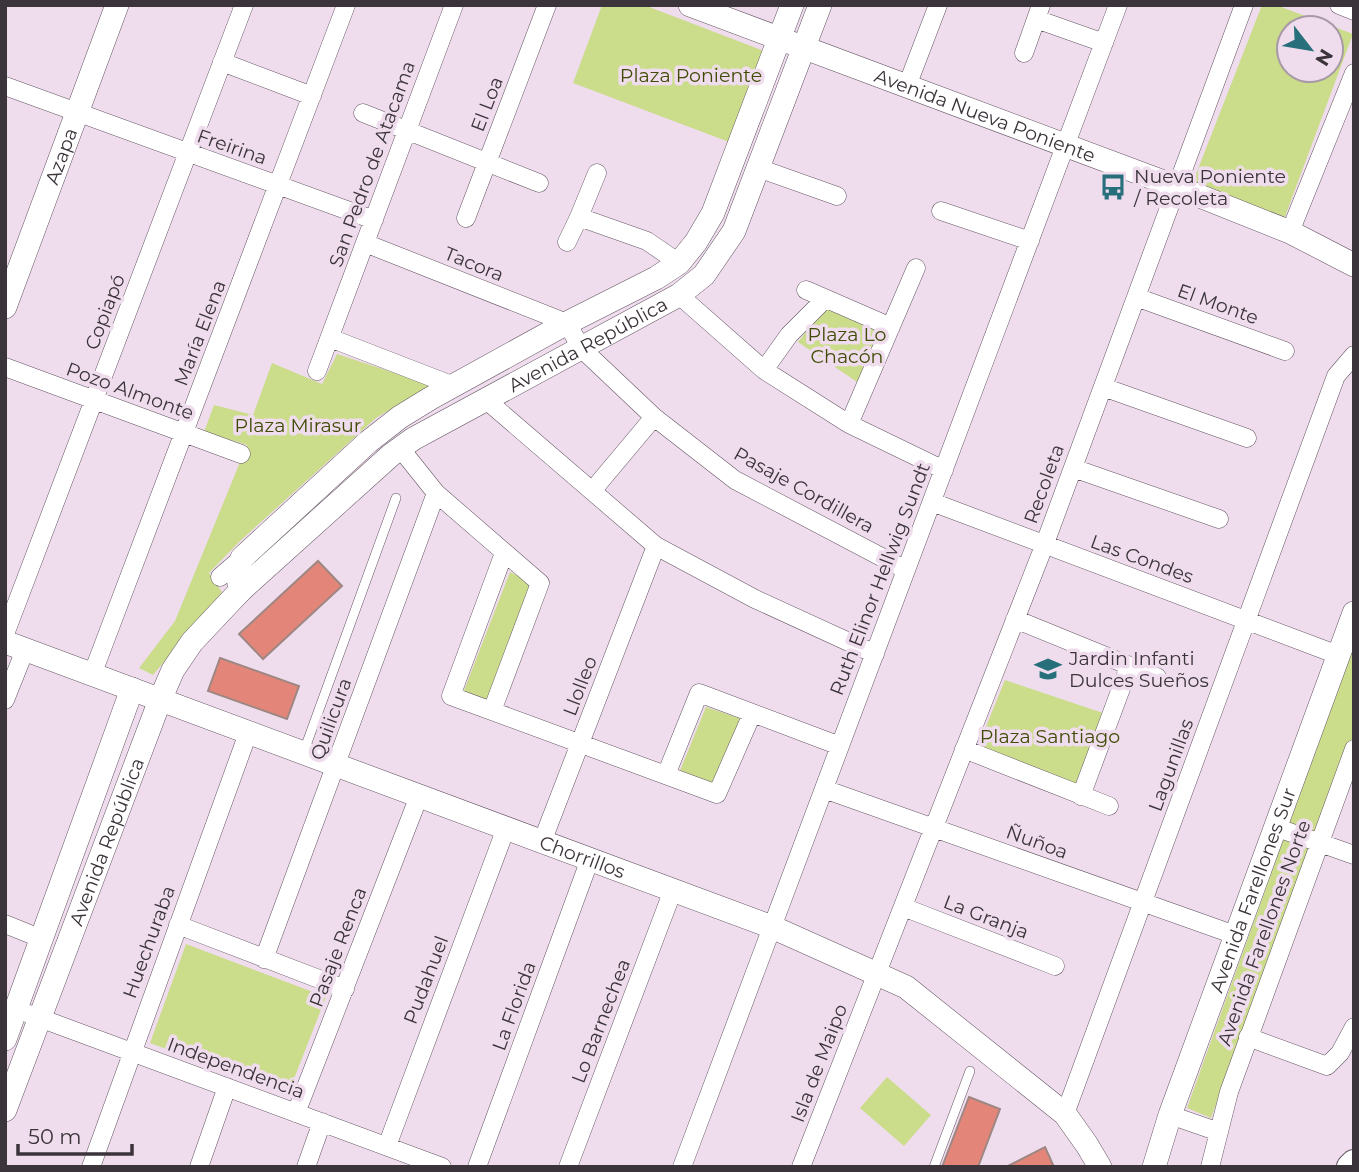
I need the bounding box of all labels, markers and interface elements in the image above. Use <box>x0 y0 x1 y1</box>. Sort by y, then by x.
north arrow <box>1275 14 1345 84</box>
text: N <box>1310 45 1338 70</box>
street label: San Pedro de Atacama <box>324 58 420 270</box>
park label: Plaza Poniente <box>620 64 762 87</box>
street label: Avenida Nueva Poniente <box>871 64 1099 167</box>
street label: El Loa <box>466 73 508 135</box>
street label: Freirina <box>194 124 270 170</box>
street label: Azapa <box>40 125 82 188</box>
place label: Nueva Poniente / Recoleta <box>1133 165 1286 210</box>
bus stop icon: Nueva Poniente / Recoleta <box>1098 172 1128 202</box>
street label: Tacora <box>441 242 507 286</box>
street label: Copiapó <box>80 271 130 353</box>
street label: María Elena <box>169 277 231 389</box>
street label: El Monte <box>1174 279 1262 329</box>
street label: Avenida República <box>504 292 671 397</box>
park label: Plaza Lo Chacón <box>808 323 886 368</box>
street label: Pozo Almonte <box>63 357 197 425</box>
park label: Plaza Mirasur <box>235 414 361 437</box>
street label: Recoleta <box>1019 441 1069 527</box>
street label: Pasaje Cordillera <box>730 442 878 538</box>
street label: Ruth Elinor Hellwig Sundt <box>825 459 935 698</box>
street label: Las Condes <box>1087 530 1197 588</box>
place label: Jardin Infanti Dulces Sueños <box>1068 647 1209 692</box>
street label: Llolleo <box>558 653 602 719</box>
school or university icon: Jardin Infanti Dulces Sueños <box>1033 654 1063 684</box>
street label: Quilicura <box>306 675 356 763</box>
street label: Lagunillas <box>1144 716 1198 814</box>
park label: Plaza Santiago <box>980 725 1120 748</box>
street label: Avenida República <box>64 754 149 929</box>
street label: Avenida Farellones Sur <box>1204 785 1300 996</box>
street label: Avenida Farellones Norte <box>1212 817 1316 1049</box>
street label: Ñuñoa <box>1003 820 1071 864</box>
street label: Chorrillos <box>536 830 629 883</box>
street label: Huechuraba <box>118 883 180 1001</box>
street label: Pasaje Renca <box>305 884 371 1010</box>
street label: La Granja <box>940 890 1032 944</box>
street label: Pudahuel <box>399 933 453 1027</box>
street label: Lo Barnechea <box>567 956 635 1086</box>
street label: La Florida <box>487 958 541 1054</box>
street label: Isla de Maipo <box>786 1000 852 1125</box>
street label: Independencia <box>164 1033 308 1103</box>
scale bar <box>18 1112 131 1156</box>
text: 50 m <box>28 1124 82 1149</box>

